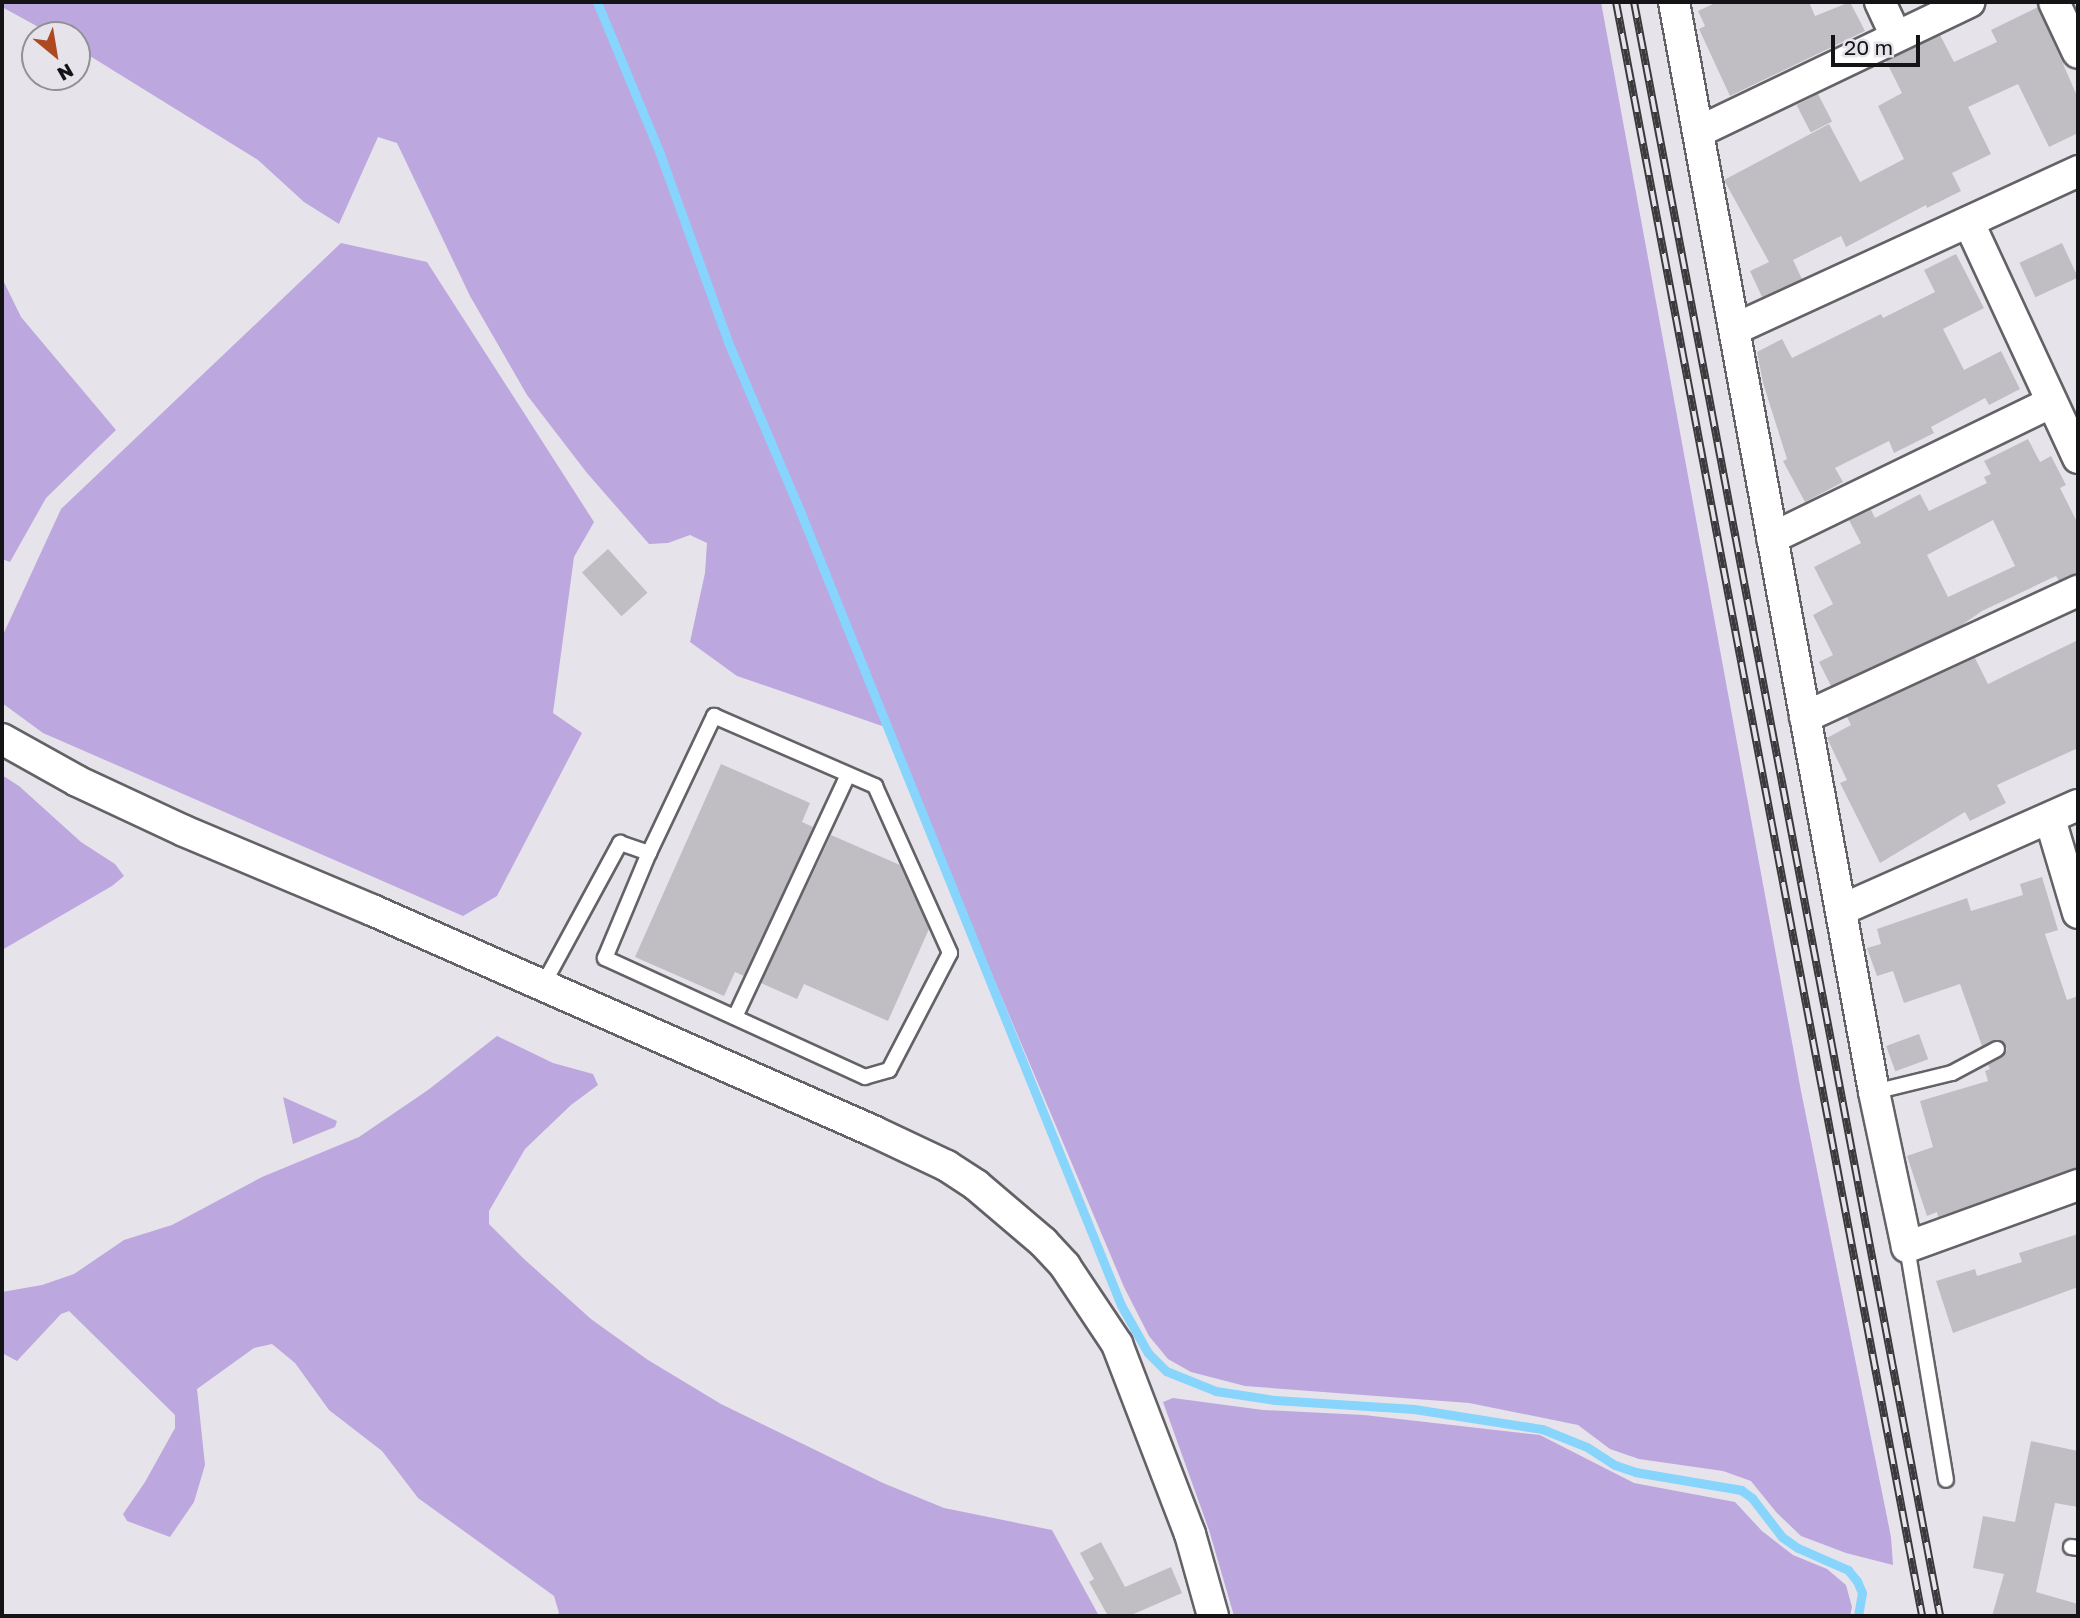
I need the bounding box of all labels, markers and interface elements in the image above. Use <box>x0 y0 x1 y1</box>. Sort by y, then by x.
north arrow <box>21 21 91 91</box>
scale bar <box>1835 21 1924 65</box>
text: 20 m <box>1844 34 1893 60</box>
text: N <box>54 59 78 86</box>

